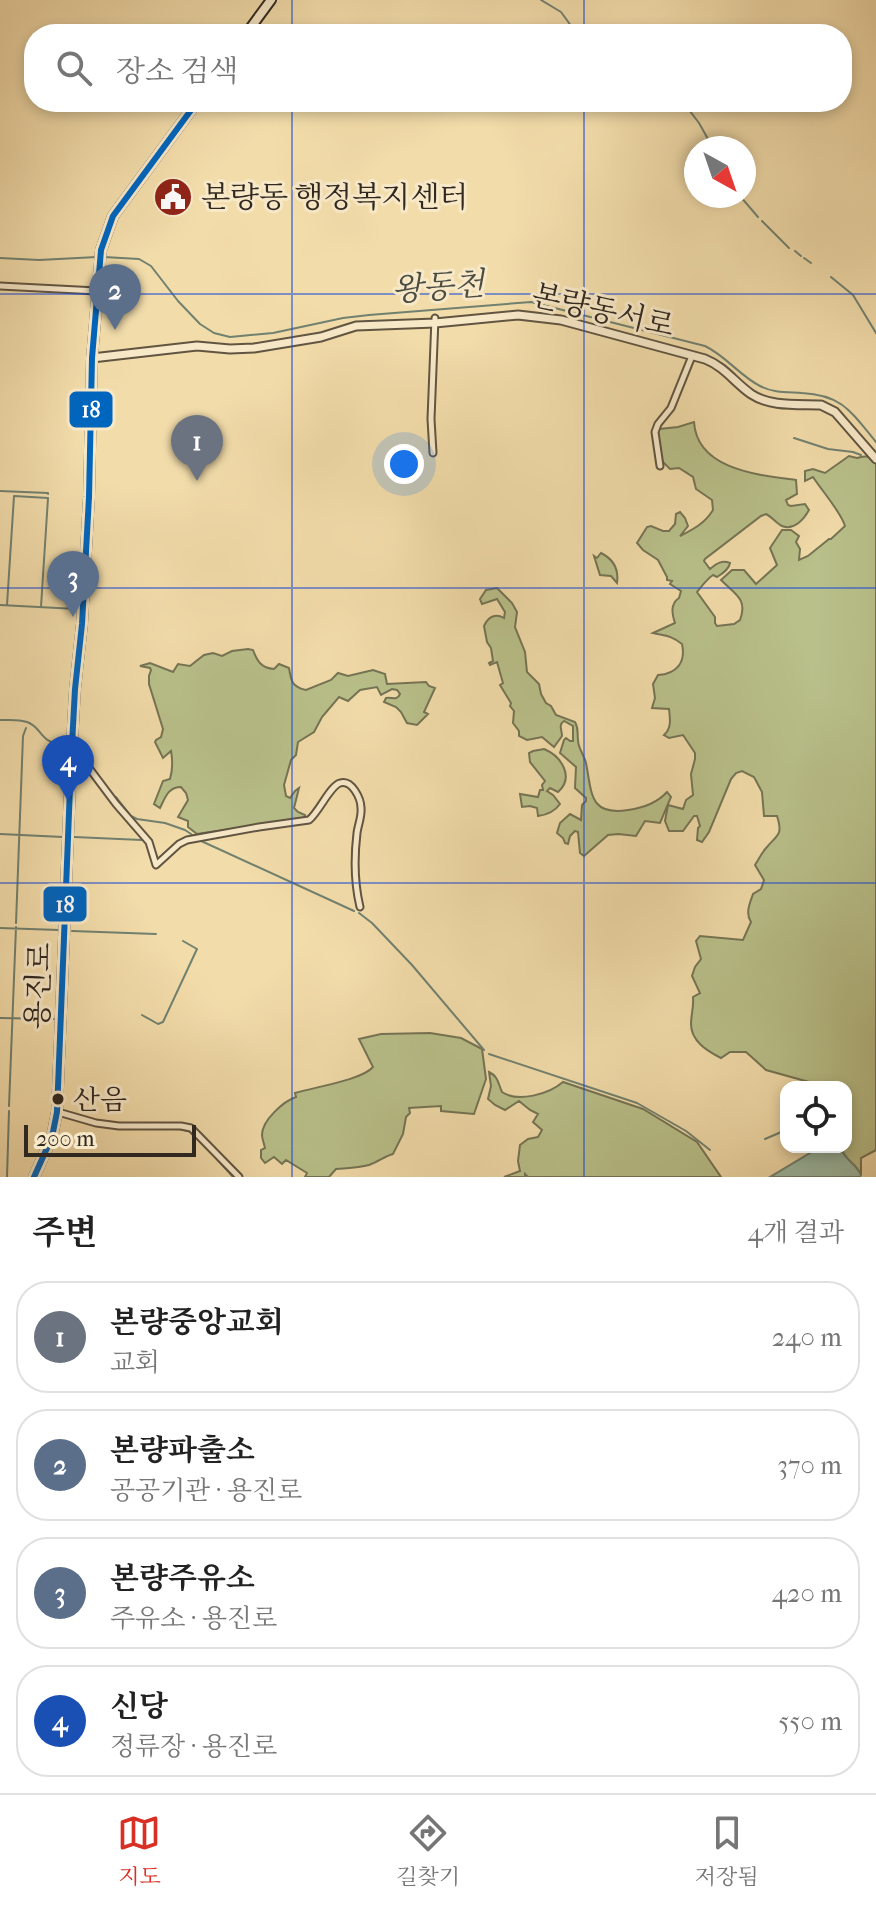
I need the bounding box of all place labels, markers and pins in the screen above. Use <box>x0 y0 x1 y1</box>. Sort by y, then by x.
public building icon: 본량동 행정복지센터 <box>152 176 194 218</box>
place label: 본량동 행정복지센터 <box>201 180 468 215</box>
pin: 2 <box>89 264 141 330</box>
pin: 1 <box>171 415 223 481</box>
pin: 3 <box>47 551 99 617</box>
pin: 4 <box>42 735 94 801</box>
place label: 산음 <box>73 1083 127 1116</box>
marker: 산음 <box>50 1091 66 1107</box>

